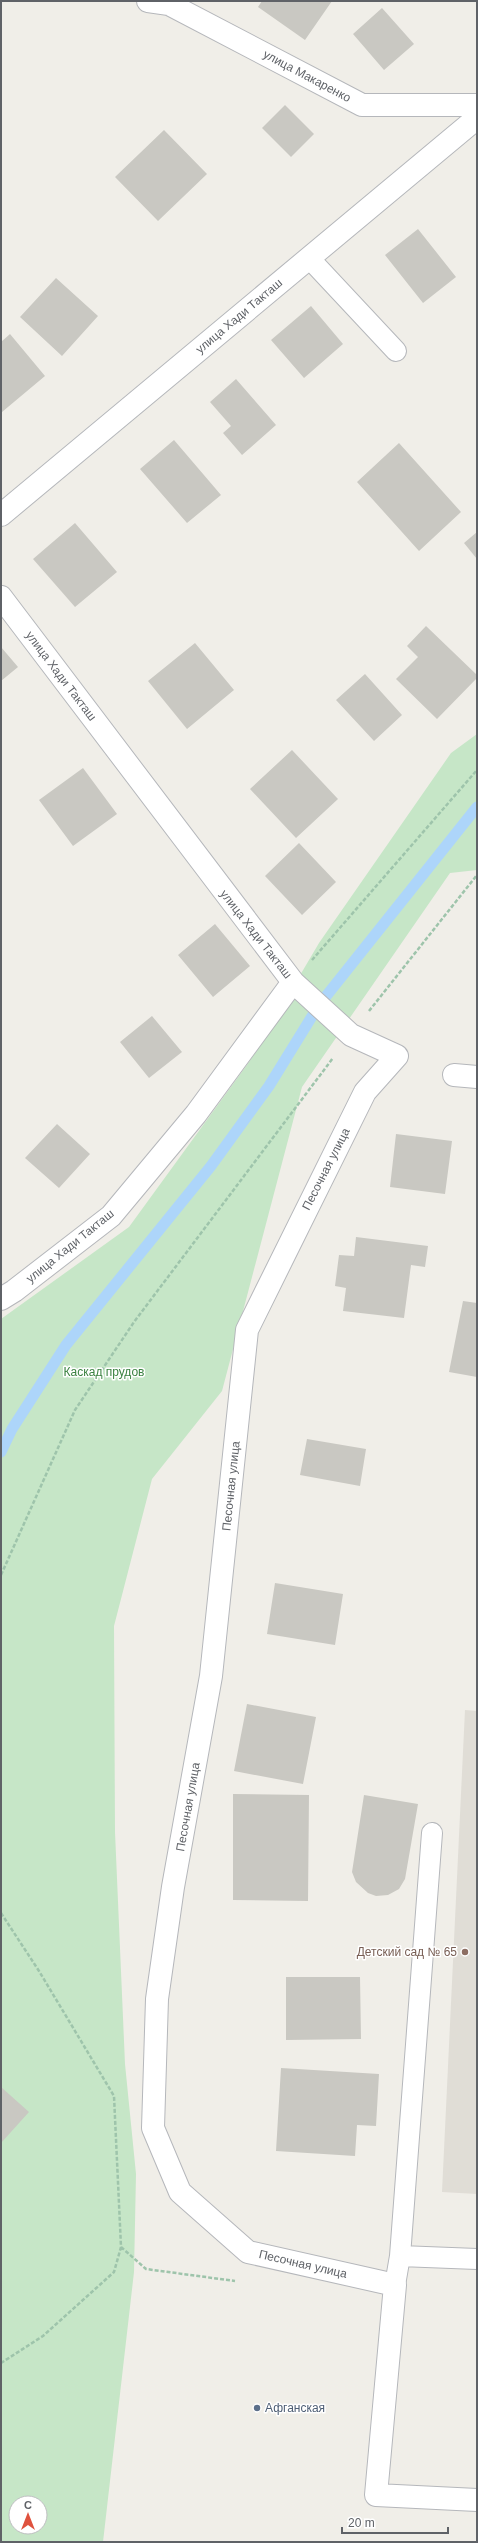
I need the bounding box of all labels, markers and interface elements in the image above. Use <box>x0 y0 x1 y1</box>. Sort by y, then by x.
street label: улица Макаренко <box>261 47 354 105</box>
street label: улица Хади Такташ <box>193 276 285 356</box>
street label: улица Хади Такташ <box>23 628 99 724</box>
street label: улица Хади Такташ <box>217 887 295 981</box>
street label: Песочная улица <box>299 1125 353 1212</box>
street label: улица Хади Такташ <box>23 1206 117 1286</box>
park label: Каскад прудов <box>64 1365 144 1379</box>
street label: Песочная улица <box>219 1440 243 1532</box>
street label: Песочная улица <box>173 1761 203 1853</box>
place label: Детский сад № 65 <box>357 1945 457 1959</box>
marker: Детский сад № 65 <box>460 1947 470 1957</box>
street label: Песочная улица <box>257 2247 349 2281</box>
place label: Афганская <box>265 2401 325 2415</box>
marker: Афганская <box>252 2403 262 2413</box>
north arrow <box>8 2495 48 2535</box>
text: С <box>24 2499 32 2511</box>
scale bar <box>342 2509 448 2535</box>
text: 20 m <box>348 2516 375 2530</box>

